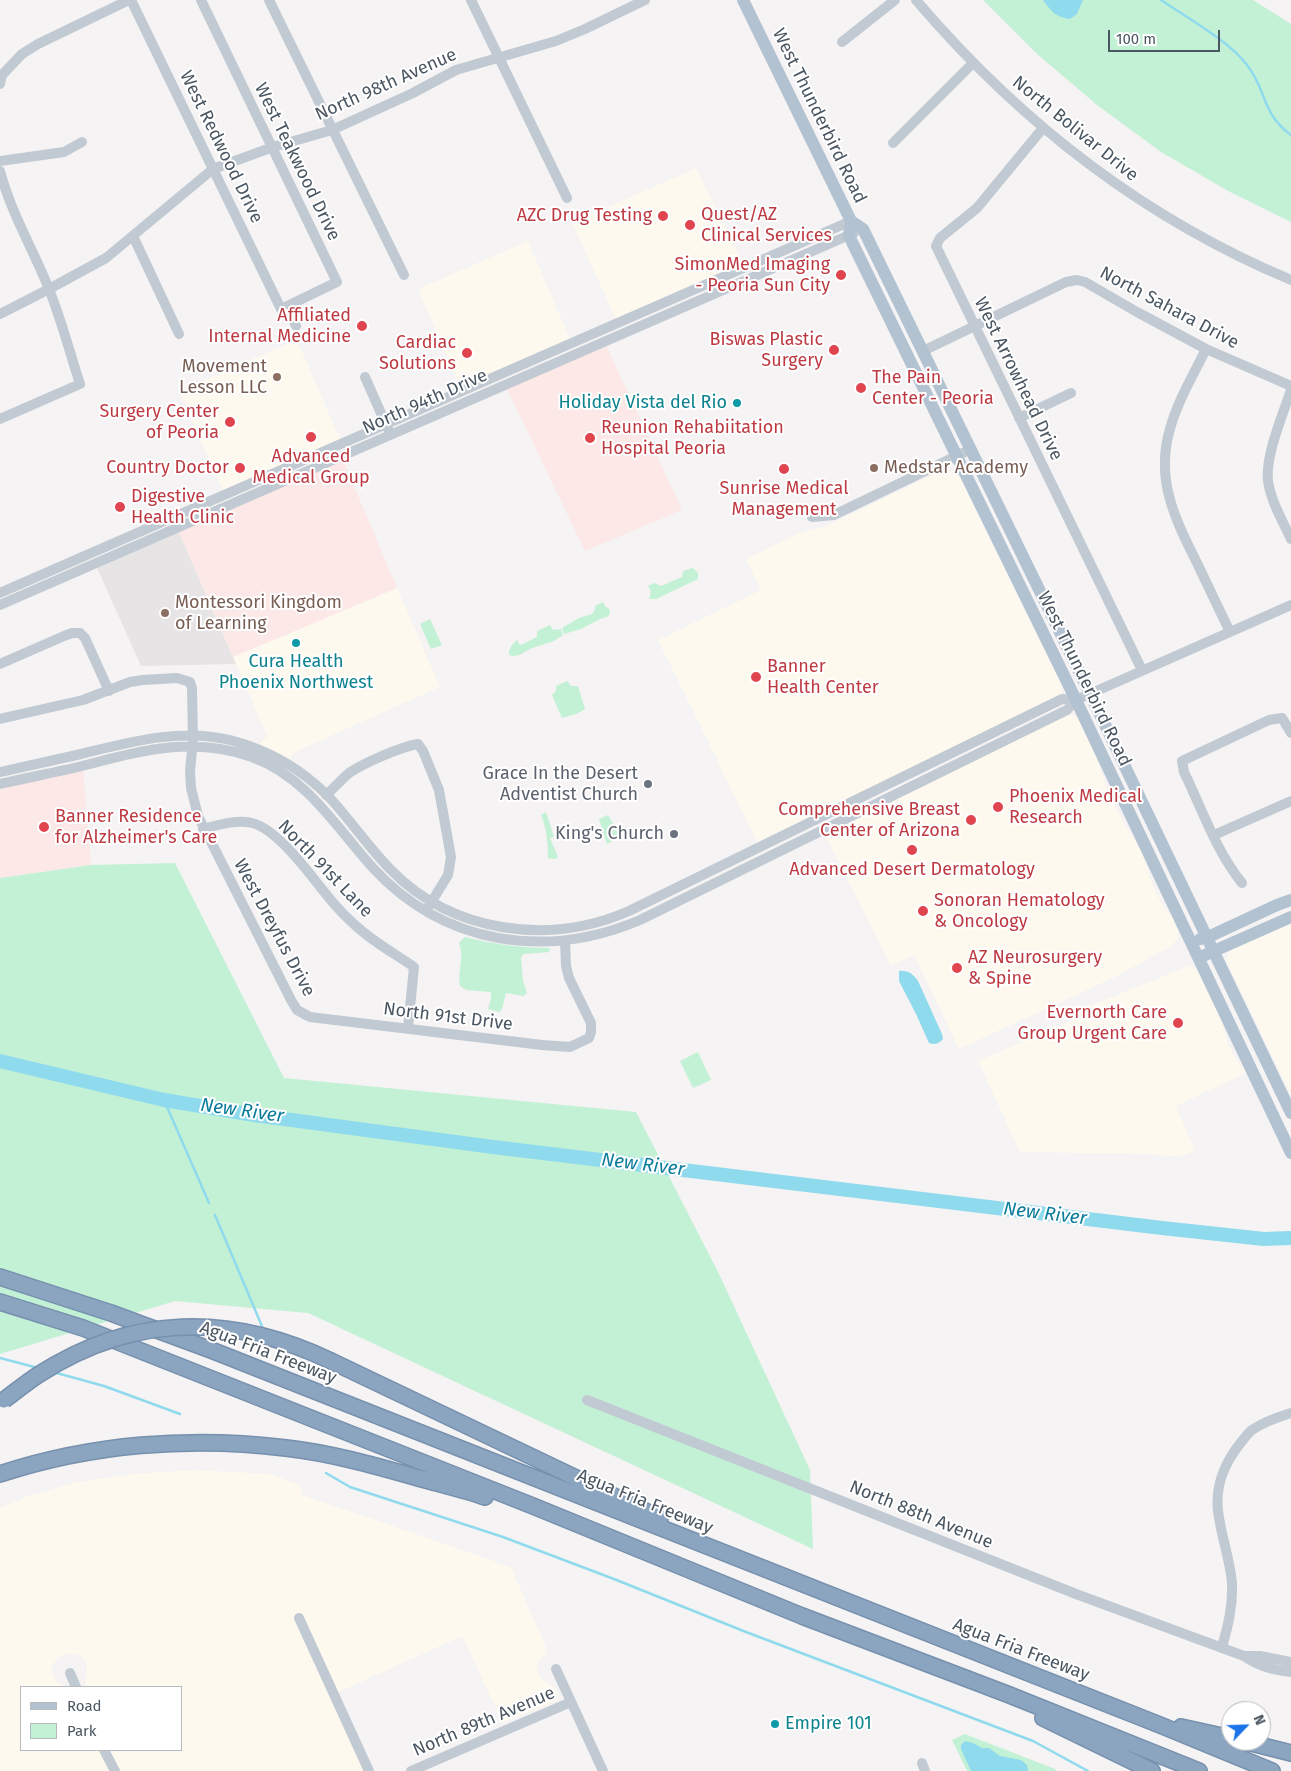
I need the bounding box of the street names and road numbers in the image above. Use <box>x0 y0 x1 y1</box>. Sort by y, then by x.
street label: West Thunderbird Road <box>767 25 871 207</box>
street label: North 98th Avenue <box>312 44 460 126</box>
street label: West Redwood Drive <box>175 67 267 227</box>
street label: North Bolivar Drive <box>1008 72 1142 186</box>
street label: West Teakwood Drive <box>249 80 345 244</box>
street label: North Sahara Drive <box>1096 262 1242 354</box>
street label: West Arrowhead Drive <box>969 294 1067 464</box>
street label: North 94th Drive <box>359 365 491 439</box>
street label: West Thunderbird Road <box>1032 588 1136 770</box>
street label: North 91st Lane <box>273 816 377 922</box>
street label: West Dreyfus Drive <box>229 856 319 1000</box>
street label: North 91st Drive <box>382 998 514 1036</box>
street label: Agua Fria Freeway <box>197 1317 339 1389</box>
street label: Agua Fria Freeway <box>574 1465 716 1539</box>
street label: North 88th Avenue <box>846 1476 996 1554</box>
street label: Agua Fria Freeway <box>950 1614 1092 1686</box>
street label: North 89th Avenue <box>410 1682 558 1762</box>

